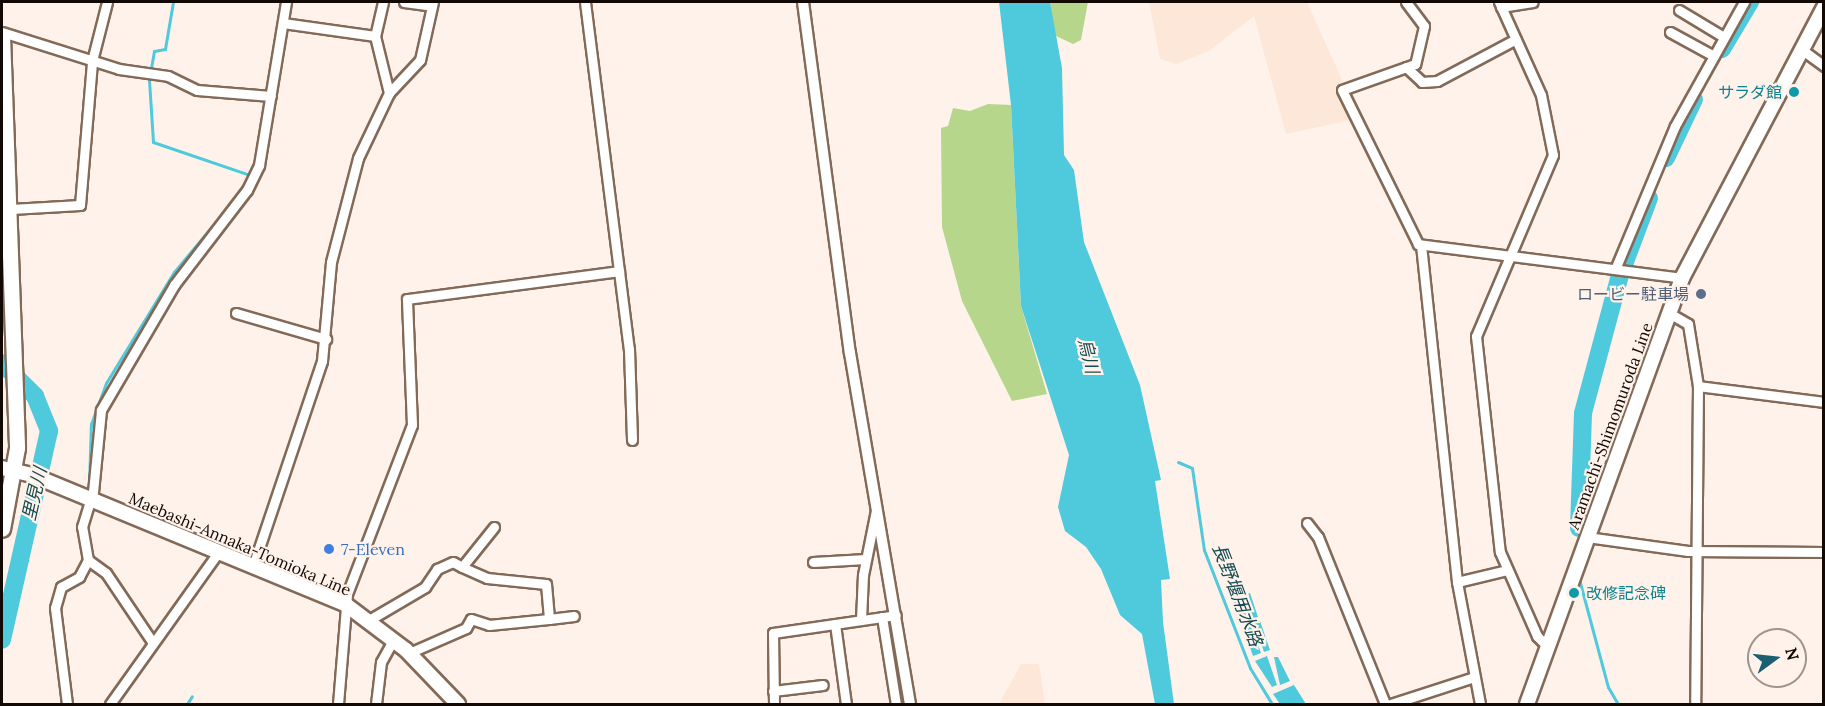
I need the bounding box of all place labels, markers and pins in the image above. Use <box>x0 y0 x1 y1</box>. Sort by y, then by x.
place label: サラダ館 <box>1718 82 1782 102</box>
marker: サラダ館 <box>1787 85 1801 99</box>
place label: ロービー駐車場 <box>1577 284 1689 304</box>
marker: ロービー駐車場 <box>1694 287 1708 301</box>
place label: 7-Eleven <box>341 539 405 559</box>
marker: 7-Eleven <box>322 542 336 556</box>
place label: 改修記念碑 <box>1586 583 1666 603</box>
marker: 改修記念碑 <box>1567 586 1581 600</box>

